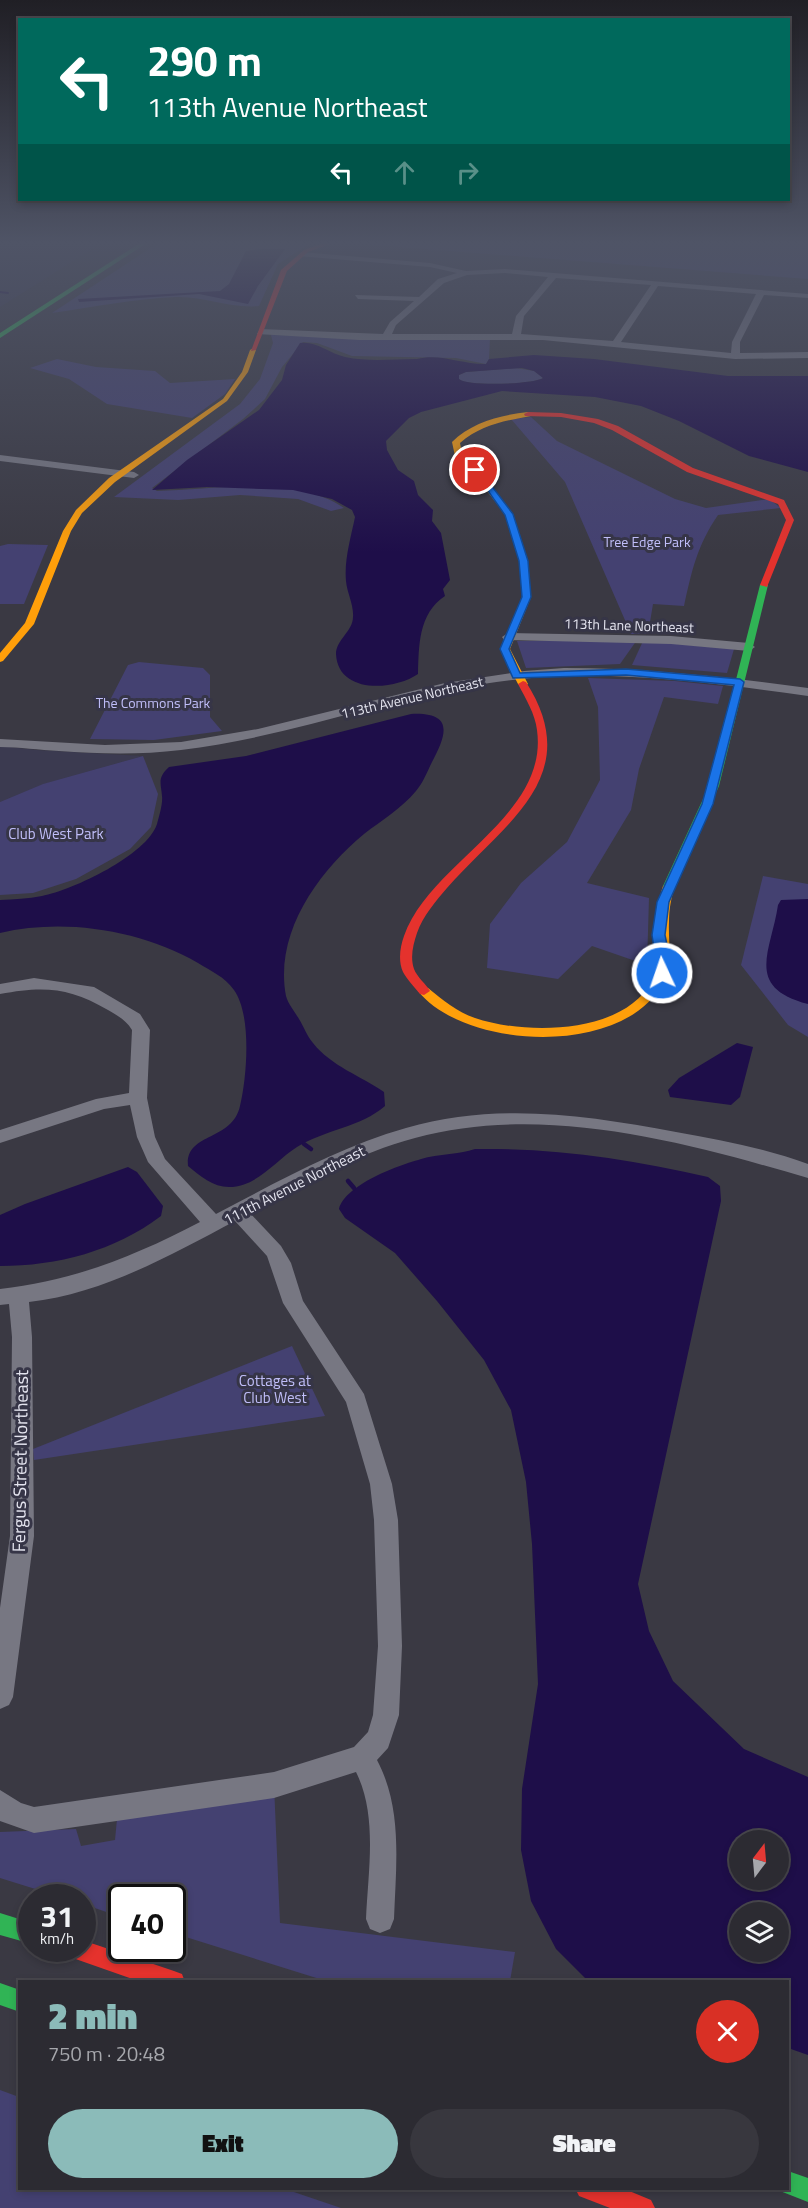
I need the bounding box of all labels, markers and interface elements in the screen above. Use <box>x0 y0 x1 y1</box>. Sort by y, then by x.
text: 290 m <box>147 28 262 92</box>
icon: left <box>48 42 126 120</box>
text: 113th Avenue Northeast <box>147 86 428 127</box>
icon: left <box>325 156 358 189</box>
icon: ahead <box>388 156 421 189</box>
icon: right <box>451 156 484 189</box>
pin <box>449 444 500 495</box>
icon: arrive <box>458 453 491 486</box>
park label: Tree Edge Park <box>603 531 691 552</box>
street label: 113th Lane Northeast <box>564 612 694 638</box>
street label: 113th Avenue Northeast <box>339 670 485 724</box>
park label: The Commons Park <box>96 692 211 713</box>
park label: Club West Park <box>8 822 104 845</box>
position arrow <box>630 941 694 1005</box>
street label: 111th Avenue Northeast <box>219 1139 369 1231</box>
street label: Fergus Street Northeast <box>5 1369 35 1552</box>
park label: Cottages at Club West <box>239 1369 312 1409</box>
north arrow <box>729 1830 789 1890</box>
map controls <box>729 1830 789 1962</box>
speed limit sign: 40 <box>108 1884 186 1962</box>
text: 31 <box>40 1893 74 1939</box>
button: layers <box>729 1902 789 1962</box>
text: km/h <box>40 1927 74 1950</box>
text: 2 min <box>48 1988 137 2043</box>
button: close <box>696 2000 759 2063</box>
text: 750 m · 20:48 <box>48 2038 165 2069</box>
button: Exit <box>48 2109 398 2178</box>
button: Share <box>410 2109 759 2178</box>

